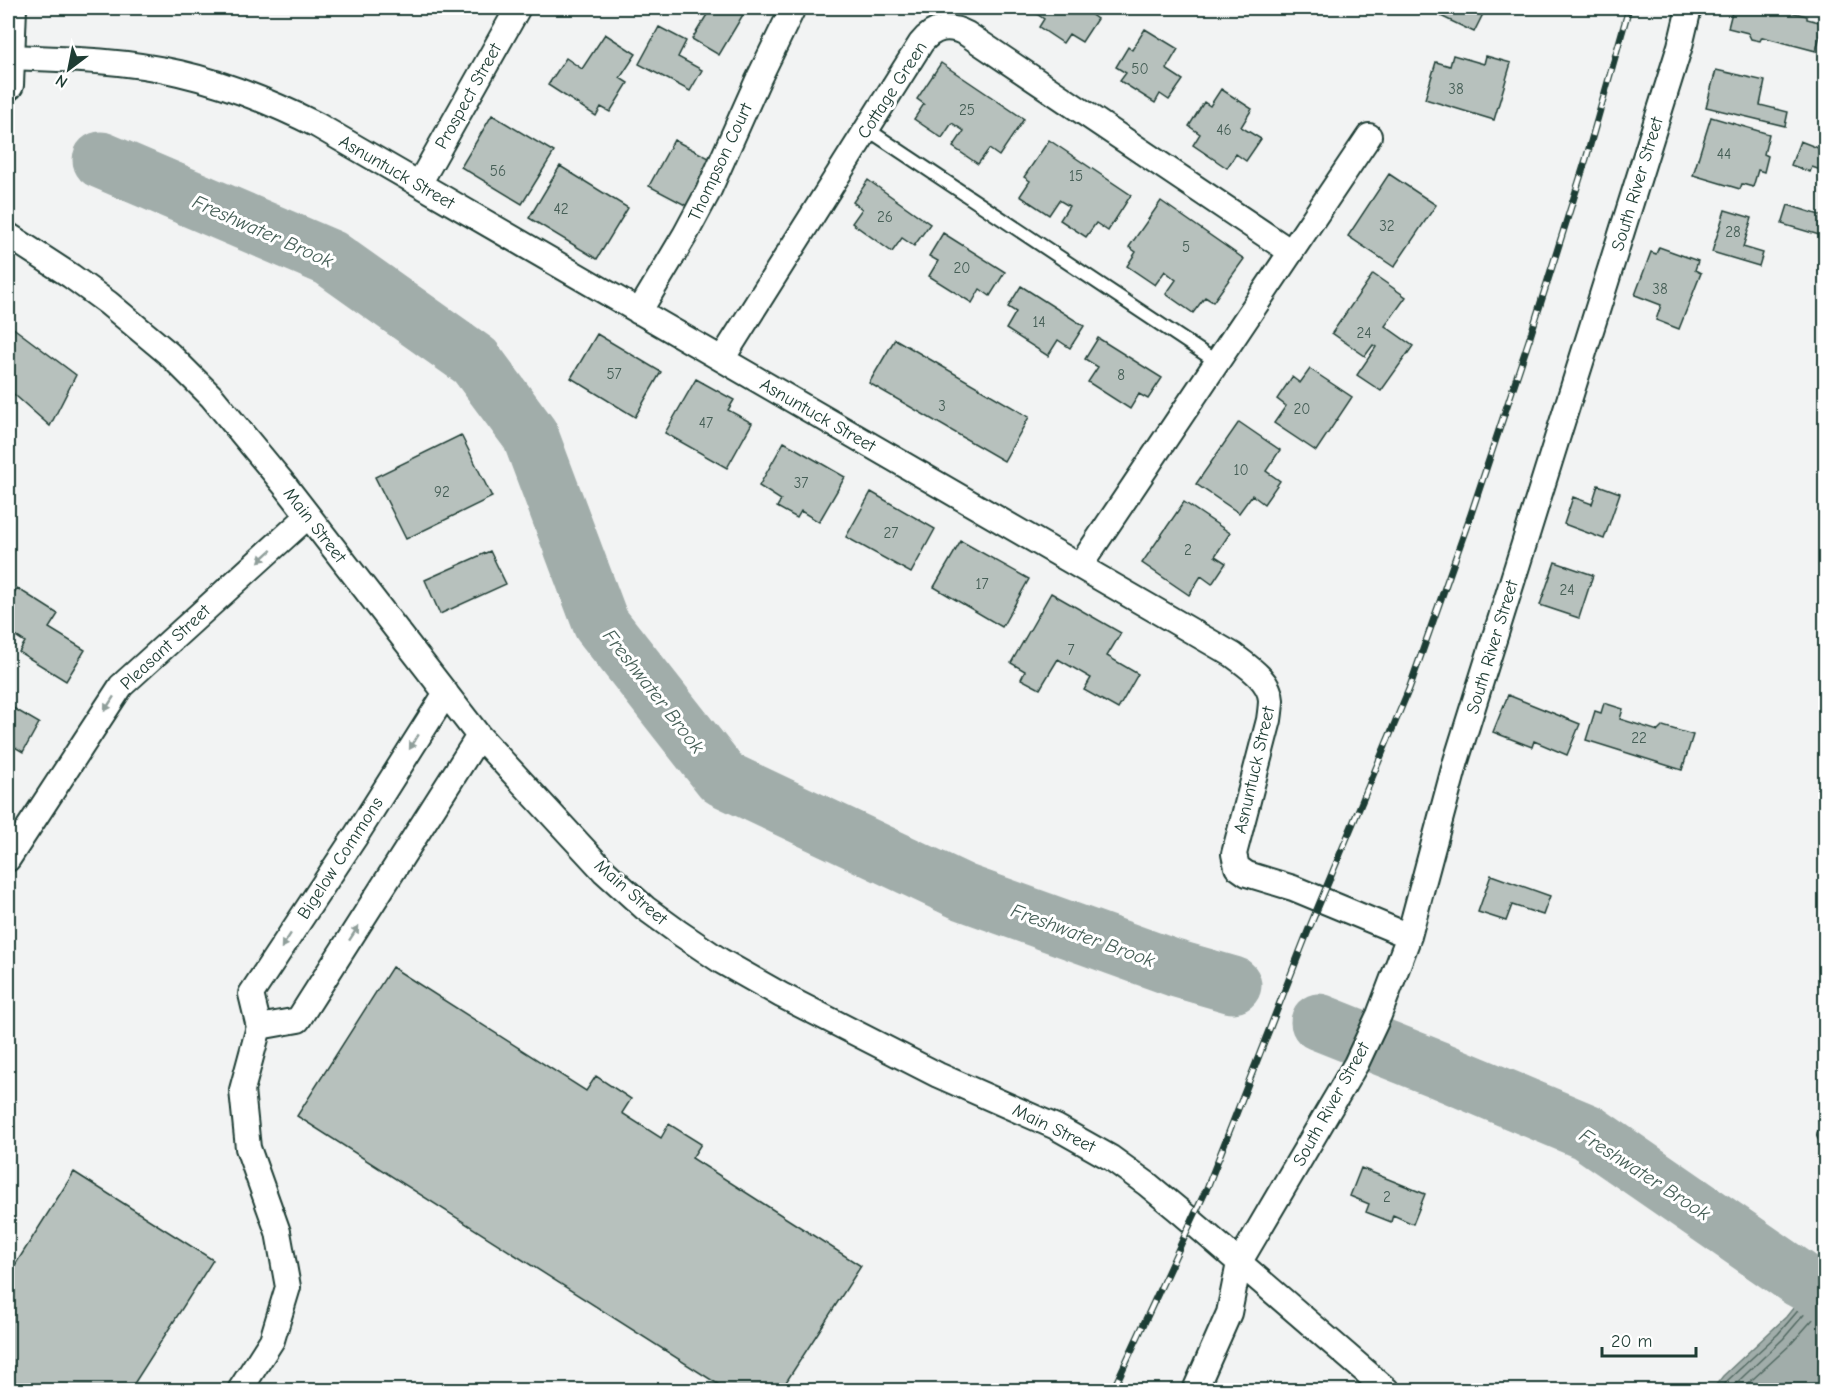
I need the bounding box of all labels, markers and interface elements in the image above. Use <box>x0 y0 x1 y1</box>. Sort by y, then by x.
street label: Cottage Green <box>853 38 932 143</box>
north arrow <box>39 39 99 99</box>
street label: Prospect Street <box>431 39 506 153</box>
house number: 50 <box>1131 60 1149 78</box>
text: N <box>52 70 71 91</box>
house number: 38 <box>1448 80 1464 98</box>
street label: Thompson Court <box>684 99 757 225</box>
house number: 25 <box>959 101 975 119</box>
street label: South River Street <box>1607 114 1668 254</box>
house number: 46 <box>1216 121 1232 139</box>
street label: Asnuntuck Street <box>335 131 459 214</box>
house number: 44 <box>1717 145 1731 163</box>
house number: 56 <box>490 162 506 180</box>
house number: 15 <box>1069 167 1083 185</box>
water label: Freshwater Brook <box>189 190 337 273</box>
house number: 42 <box>553 200 569 218</box>
house number: 26 <box>877 208 893 226</box>
house number: 32 <box>1379 217 1395 235</box>
house number: 28 <box>1725 223 1741 241</box>
house number: 5 <box>1182 238 1190 256</box>
house number: 20 <box>954 259 970 277</box>
house number: 38 <box>1652 280 1668 298</box>
house number: 14 <box>1032 313 1046 331</box>
house number: 24 <box>1356 324 1372 342</box>
house number: 57 <box>606 365 622 383</box>
house number: 8 <box>1117 366 1125 384</box>
street label: Asnuntuck Street <box>756 374 880 457</box>
house number: 3 <box>938 397 946 415</box>
house number: 20 <box>1294 400 1310 418</box>
house number: 47 <box>699 414 713 432</box>
house number: 10 <box>1233 461 1249 479</box>
house number: 37 <box>794 474 808 492</box>
house number: 92 <box>434 483 450 501</box>
street label: Main Street <box>279 484 351 568</box>
house number: 27 <box>884 524 898 542</box>
house number: 2 <box>1184 541 1192 559</box>
one-way arrow <box>257 549 272 563</box>
house number: 17 <box>975 575 989 593</box>
street label: South River Street <box>1462 577 1523 717</box>
house number: 24 <box>1559 581 1575 599</box>
street label: Pleasant Street <box>116 600 215 694</box>
water label: Freshwater Brook <box>598 625 709 758</box>
house number: 7 <box>1067 641 1075 659</box>
one-way arrow <box>103 696 114 713</box>
street label: Asnuntuck Street <box>1230 704 1280 836</box>
house number: 22 <box>1631 729 1647 747</box>
one-way arrow <box>409 734 420 751</box>
street label: Bigelow Commons <box>293 793 388 923</box>
street label: Main Street <box>590 855 672 930</box>
water label: Freshwater Brook <box>1008 899 1158 972</box>
one-way arrow <box>348 925 359 941</box>
one-way arrow <box>280 933 291 950</box>
street label: South River Street <box>1289 1038 1375 1170</box>
street label: Main Street <box>1009 1099 1099 1158</box>
water label: Freshwater Brook <box>1575 1124 1715 1225</box>
house number: 2 <box>1383 1188 1391 1206</box>
scale bar <box>1602 1320 1696 1358</box>
text: 20 m <box>1611 1331 1652 1352</box>

